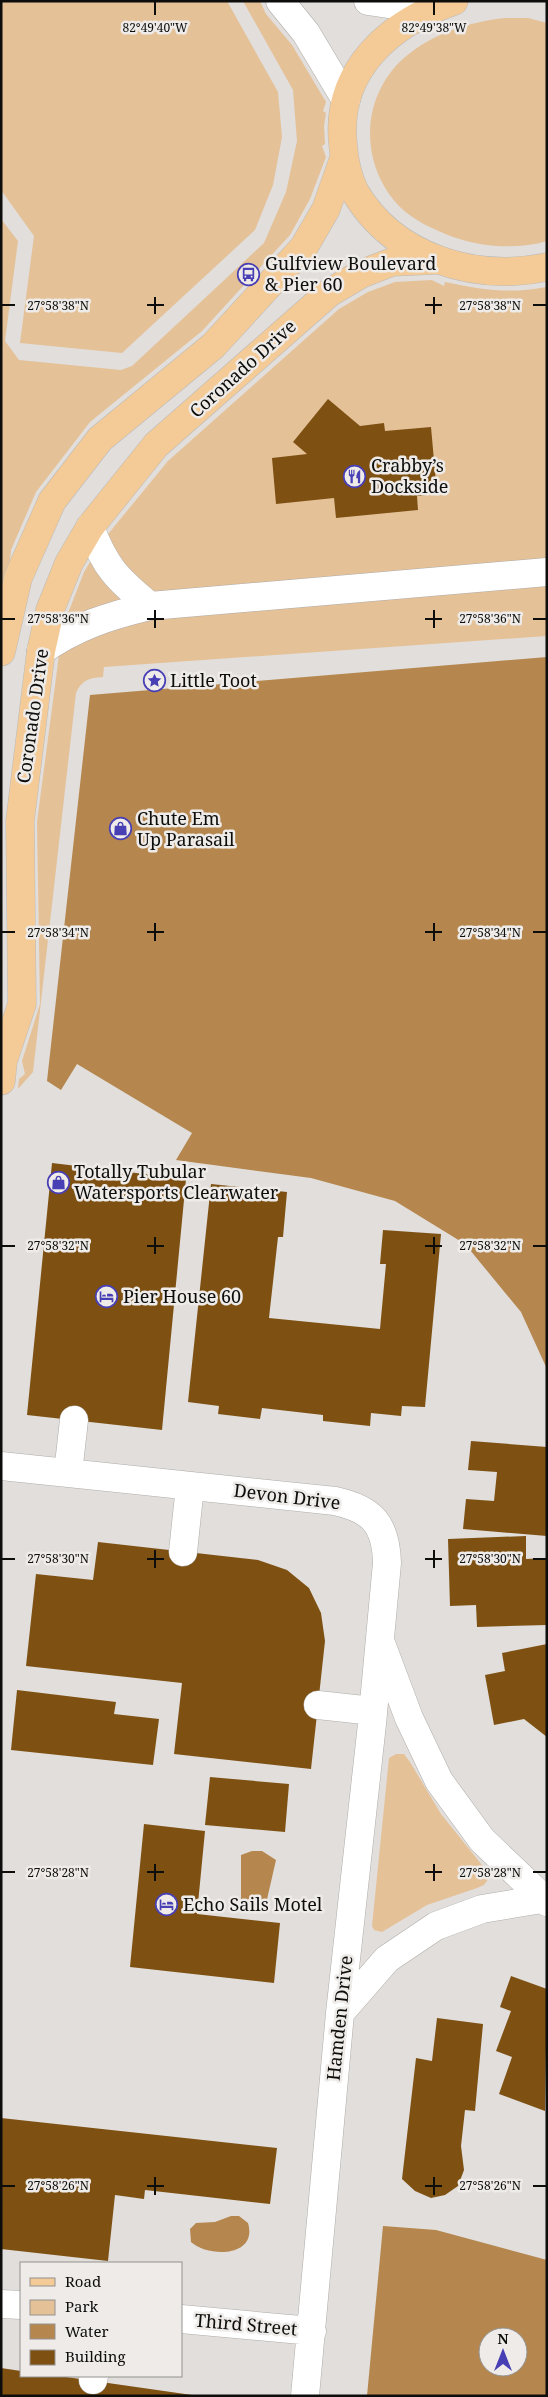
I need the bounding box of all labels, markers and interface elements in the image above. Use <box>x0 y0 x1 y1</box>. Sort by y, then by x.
text: 82°49'40"W <box>122 19 188 36</box>
text: 82°49'38"W <box>401 19 467 36</box>
place label: Gulfview Boulevard & Pier 60 <box>265 251 436 296</box>
bus stop icon: Gulfview Boulevard & Pier 60 <box>237 262 261 286</box>
text: 27°58'38"N <box>27 297 89 314</box>
text: 27°58'38"N <box>459 297 521 314</box>
street label: Coronado Drive <box>184 314 301 423</box>
place label: Crabby’s Dockside <box>371 453 448 498</box>
restaurant icon: Crabby’s Dockside <box>343 464 367 488</box>
text: 27°58'36"N <box>27 610 89 627</box>
text: 27°58'36"N <box>459 610 521 627</box>
street label: Coronado Drive <box>11 647 53 785</box>
place label: Little Toot <box>170 668 257 692</box>
place icon: Little Toot <box>142 669 166 693</box>
place label: Chute Em Up Parasail <box>137 806 235 851</box>
shop icon: Chute Em Up Parasail <box>109 817 133 841</box>
text: 27°58'34"N <box>27 924 89 941</box>
text: 27°58'34"N <box>459 924 521 941</box>
place label: Totally Tubular Watersports Clearwater <box>74 1159 279 1204</box>
shop icon: Totally Tubular Watersports Clearwater <box>46 1170 70 1194</box>
text: 27°58'32"N <box>27 1237 89 1254</box>
text: 27°58'32"N <box>459 1237 521 1254</box>
place label: Pier House 60 <box>123 1284 241 1308</box>
hotel icon: Pier House 60 <box>95 1285 119 1309</box>
street label: Devon Drive <box>232 1478 342 1514</box>
text: 27°58'30"N <box>27 1550 89 1567</box>
text: 27°58'30"N <box>459 1550 521 1567</box>
text: 27°58'28"N <box>27 1864 89 1881</box>
text: 27°58'28"N <box>459 1864 521 1881</box>
place label: Echo Sails Motel <box>183 1892 323 1916</box>
hotel icon: Echo Sails Motel <box>155 1893 179 1917</box>
street label: Hamden Drive <box>320 1954 358 2082</box>
text: 27°58'26"N <box>27 2177 89 2194</box>
text: 27°58'26"N <box>459 2177 521 2194</box>
legend <box>20 2262 182 2377</box>
text: Road <box>65 2271 101 2291</box>
text: Park <box>65 2296 99 2316</box>
street label: Third Street <box>194 2308 298 2340</box>
text: Water <box>65 2321 108 2341</box>
north arrow <box>478 2327 528 2377</box>
text: N <box>497 2329 509 2348</box>
text: Building <box>65 2346 126 2366</box>

